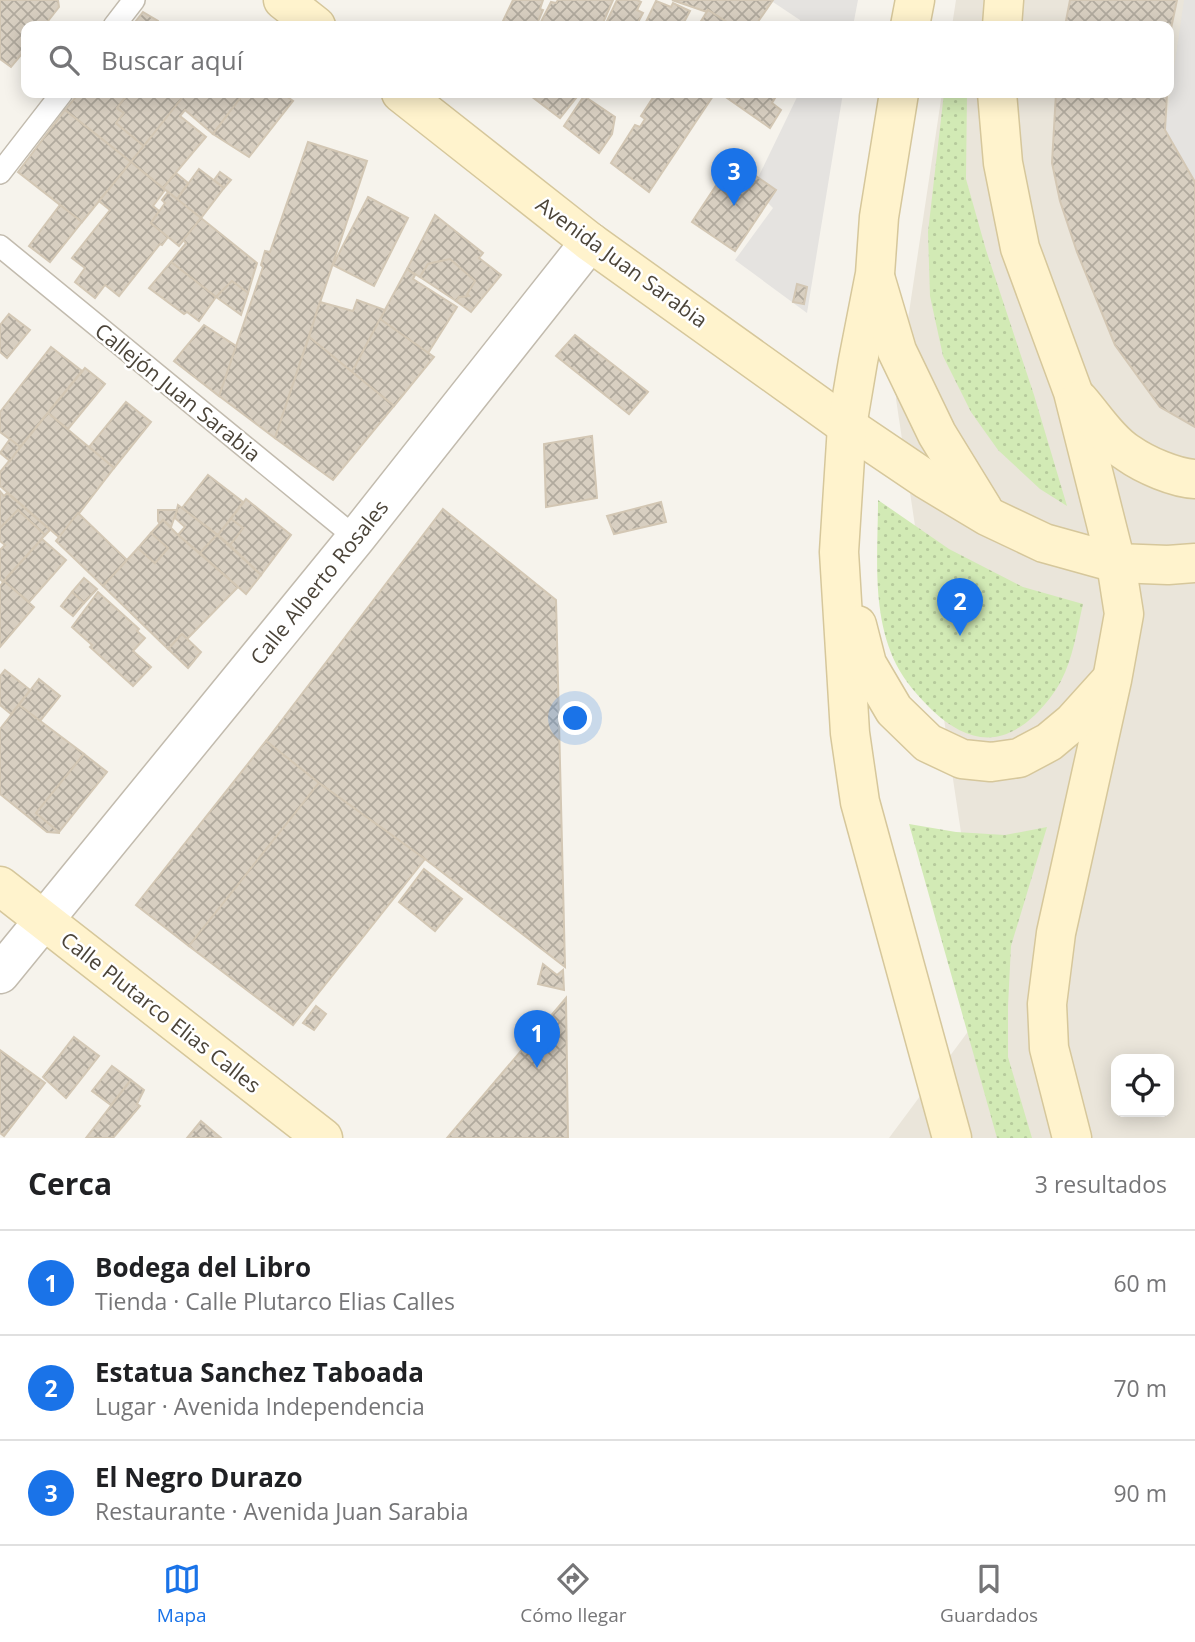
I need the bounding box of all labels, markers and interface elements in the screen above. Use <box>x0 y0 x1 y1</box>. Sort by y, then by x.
search box <box>21 21 1174 98</box>
icon: search <box>45 41 83 79</box>
text: Buscar aquí <box>101 42 243 78</box>
pin: 3 <box>711 148 757 206</box>
street label: Avenida Juan Sarabia <box>531 190 713 334</box>
street label: Callejón Juan Sarabia <box>89 317 267 467</box>
street label: Calle Alberto Rosales <box>244 494 394 670</box>
pin: 2 <box>937 578 983 636</box>
your location <box>558 701 592 735</box>
street label: Calle Plutarco Elias Calles <box>55 925 267 1099</box>
pin: 1 <box>514 1010 560 1068</box>
map controls <box>1111 1054 1174 1117</box>
button: locate <box>1111 1054 1174 1117</box>
text: Cerca <box>28 1163 112 1204</box>
text: 3 resultados <box>1035 1168 1167 1200</box>
text: Bodega del Libro <box>95 1249 311 1285</box>
text: 1 <box>44 1267 58 1299</box>
text: 60 m <box>1113 1267 1167 1299</box>
text: Tienda · Calle Plutarco Elias Calles <box>95 1285 455 1317</box>
text: Estatua Sanchez Taboada <box>95 1354 424 1390</box>
text: 2 <box>44 1372 58 1404</box>
text: 70 m <box>1113 1372 1167 1404</box>
text: Lugar · Avenida Independencia <box>95 1390 425 1422</box>
text: El Negro Durazo <box>95 1459 303 1495</box>
text: 3 <box>44 1477 58 1509</box>
text: 90 m <box>1113 1477 1167 1509</box>
text: Restaurante · Avenida Juan Sarabia <box>95 1495 469 1527</box>
tab: Mapa <box>157 1560 207 1628</box>
tab: Cómo llegar <box>520 1560 627 1628</box>
tab: Guardados <box>940 1560 1038 1628</box>

